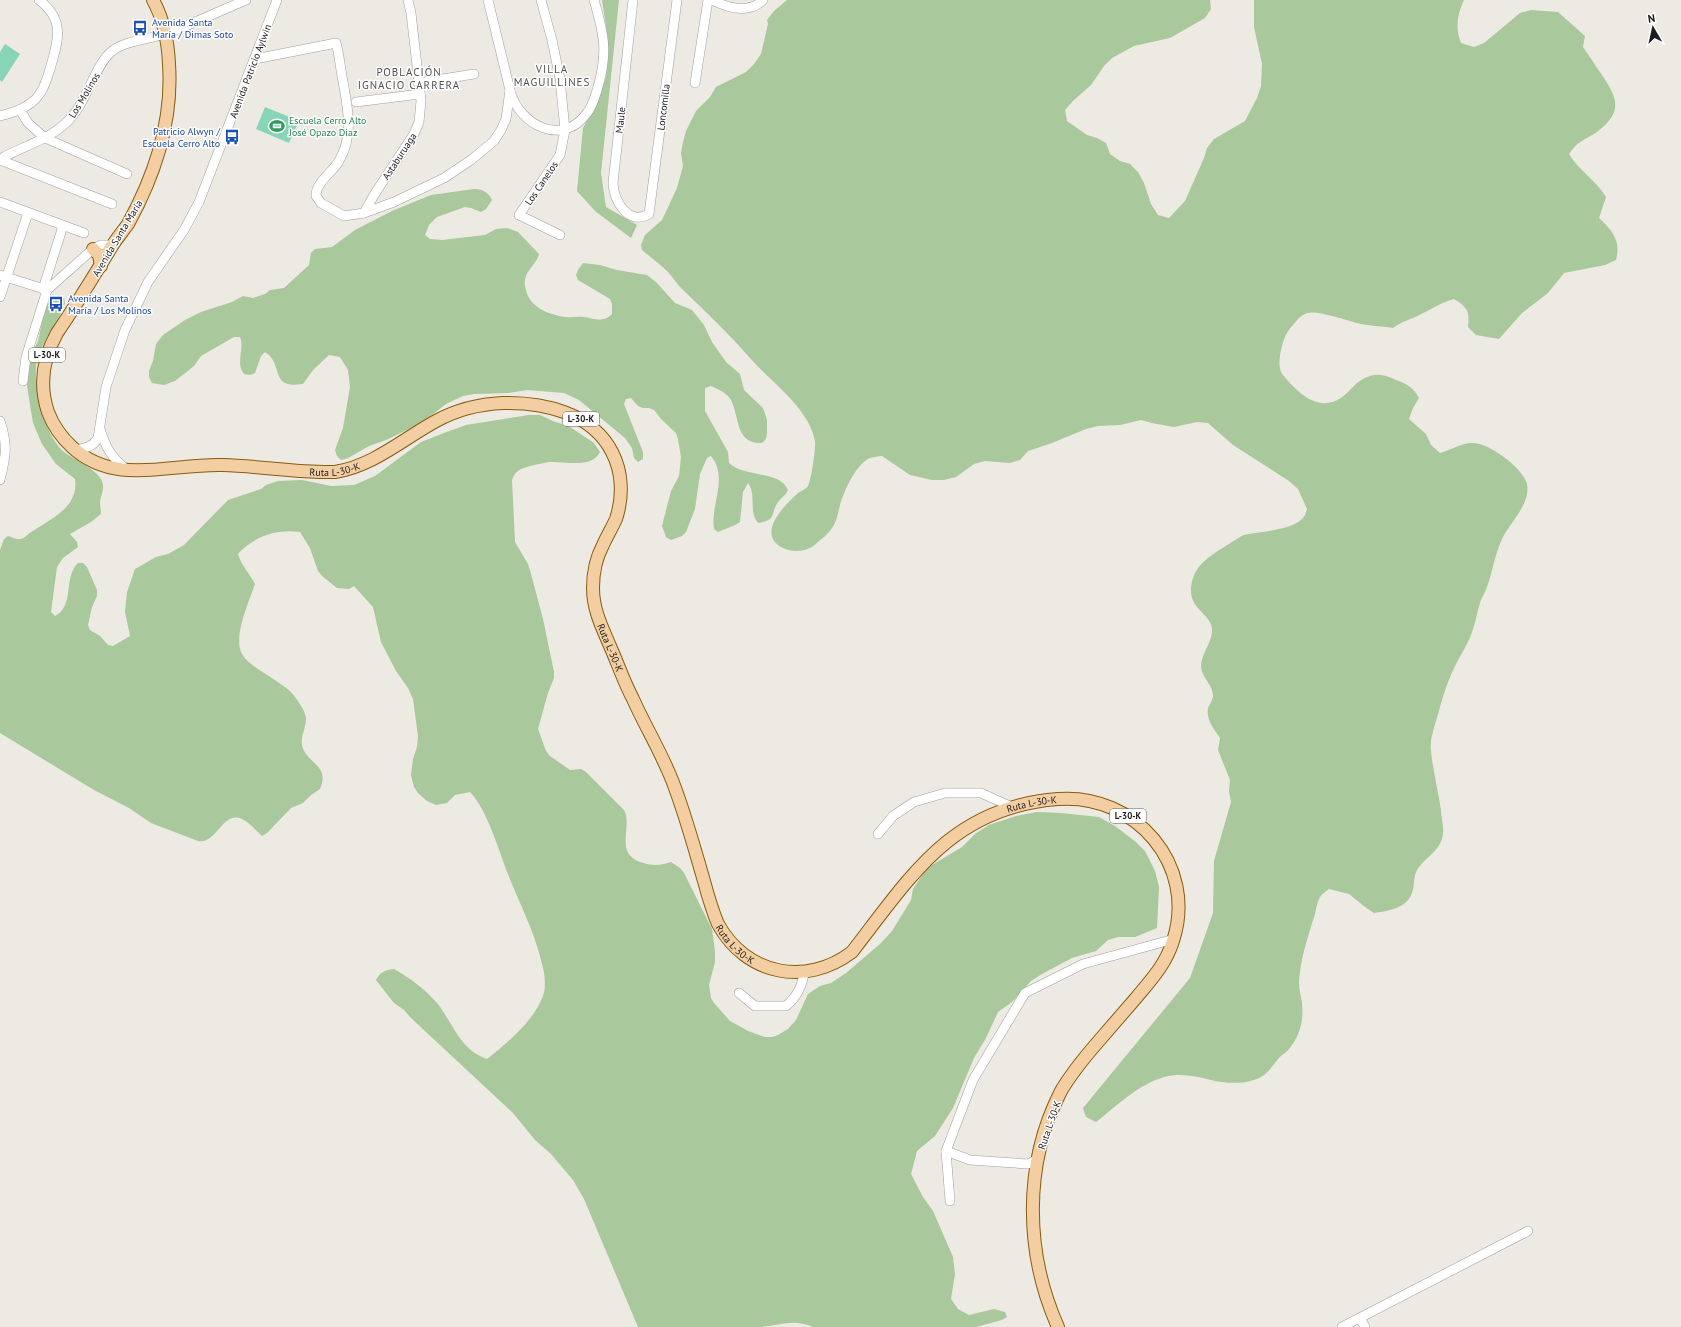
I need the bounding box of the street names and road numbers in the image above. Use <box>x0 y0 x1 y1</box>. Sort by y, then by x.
street label: Avenida Patricio Aylwin <box>227 22 274 120</box>
street label: Los Molinos <box>66 70 103 120</box>
street label: Loncomilla <box>654 83 673 131</box>
street label: Maule <box>613 106 628 134</box>
street label: Astaburuaga <box>379 130 419 182</box>
street label: Los Canelos <box>522 159 561 208</box>
street label: Avenida Santa María <box>89 198 145 279</box>
road number: L-30-K <box>29 348 65 362</box>
road number: L-30-K <box>563 412 599 426</box>
street label: Ruta L-30-K <box>309 460 362 479</box>
street label: Ruta L-30-K <box>594 622 626 674</box>
street label: Ruta L-30-K <box>1005 793 1057 816</box>
road number: L-30-K <box>1110 809 1146 823</box>
street label: Ruta L-30-K <box>713 922 757 967</box>
street label: Ruta L-30-K <box>1035 1099 1064 1151</box>

